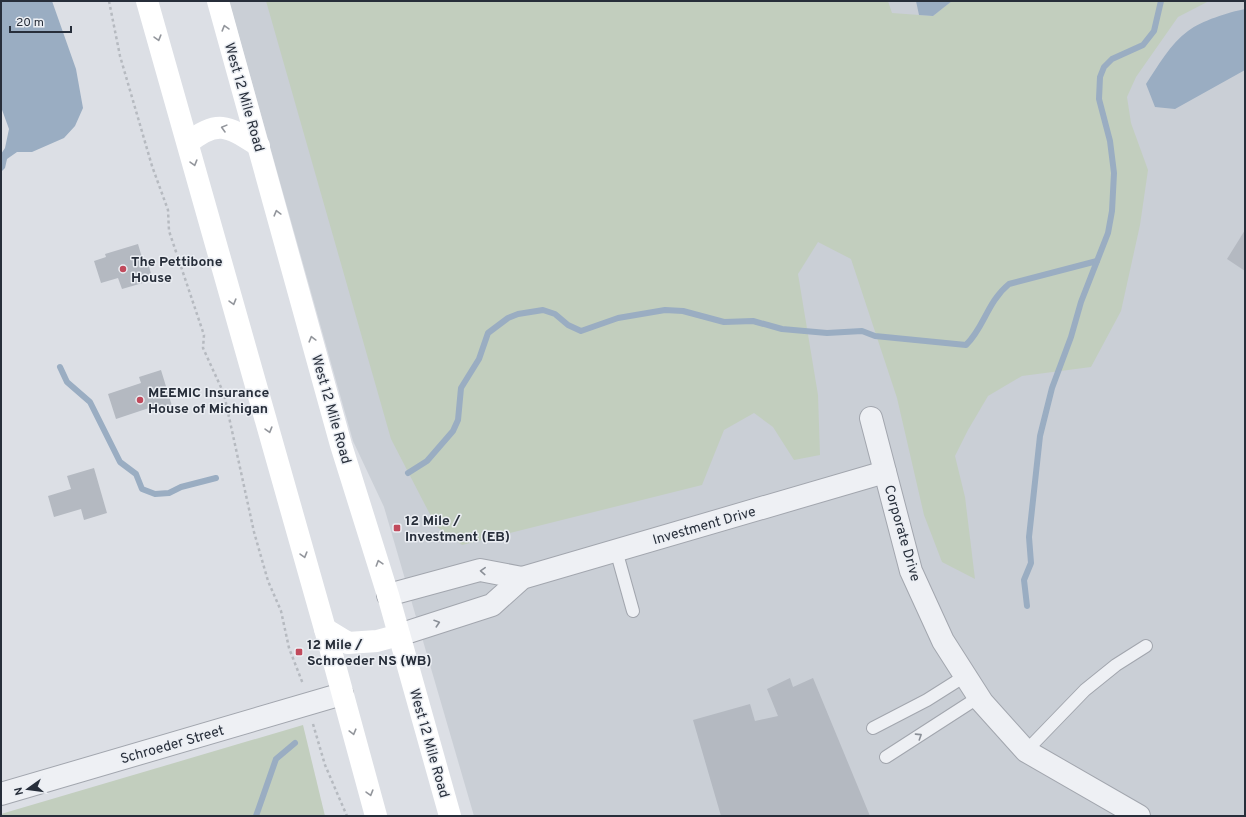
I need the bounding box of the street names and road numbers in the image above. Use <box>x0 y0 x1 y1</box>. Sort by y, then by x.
street label: West 12 Mile Road <box>220 41 267 154</box>
street label: West 12 Mile Road <box>307 353 354 466</box>
street label: Corporate Drive <box>880 483 923 584</box>
street label: Investment Drive <box>651 504 758 549</box>
street label: West 12 Mile Road <box>405 687 452 800</box>
street label: Schroeder Street <box>119 723 226 768</box>

